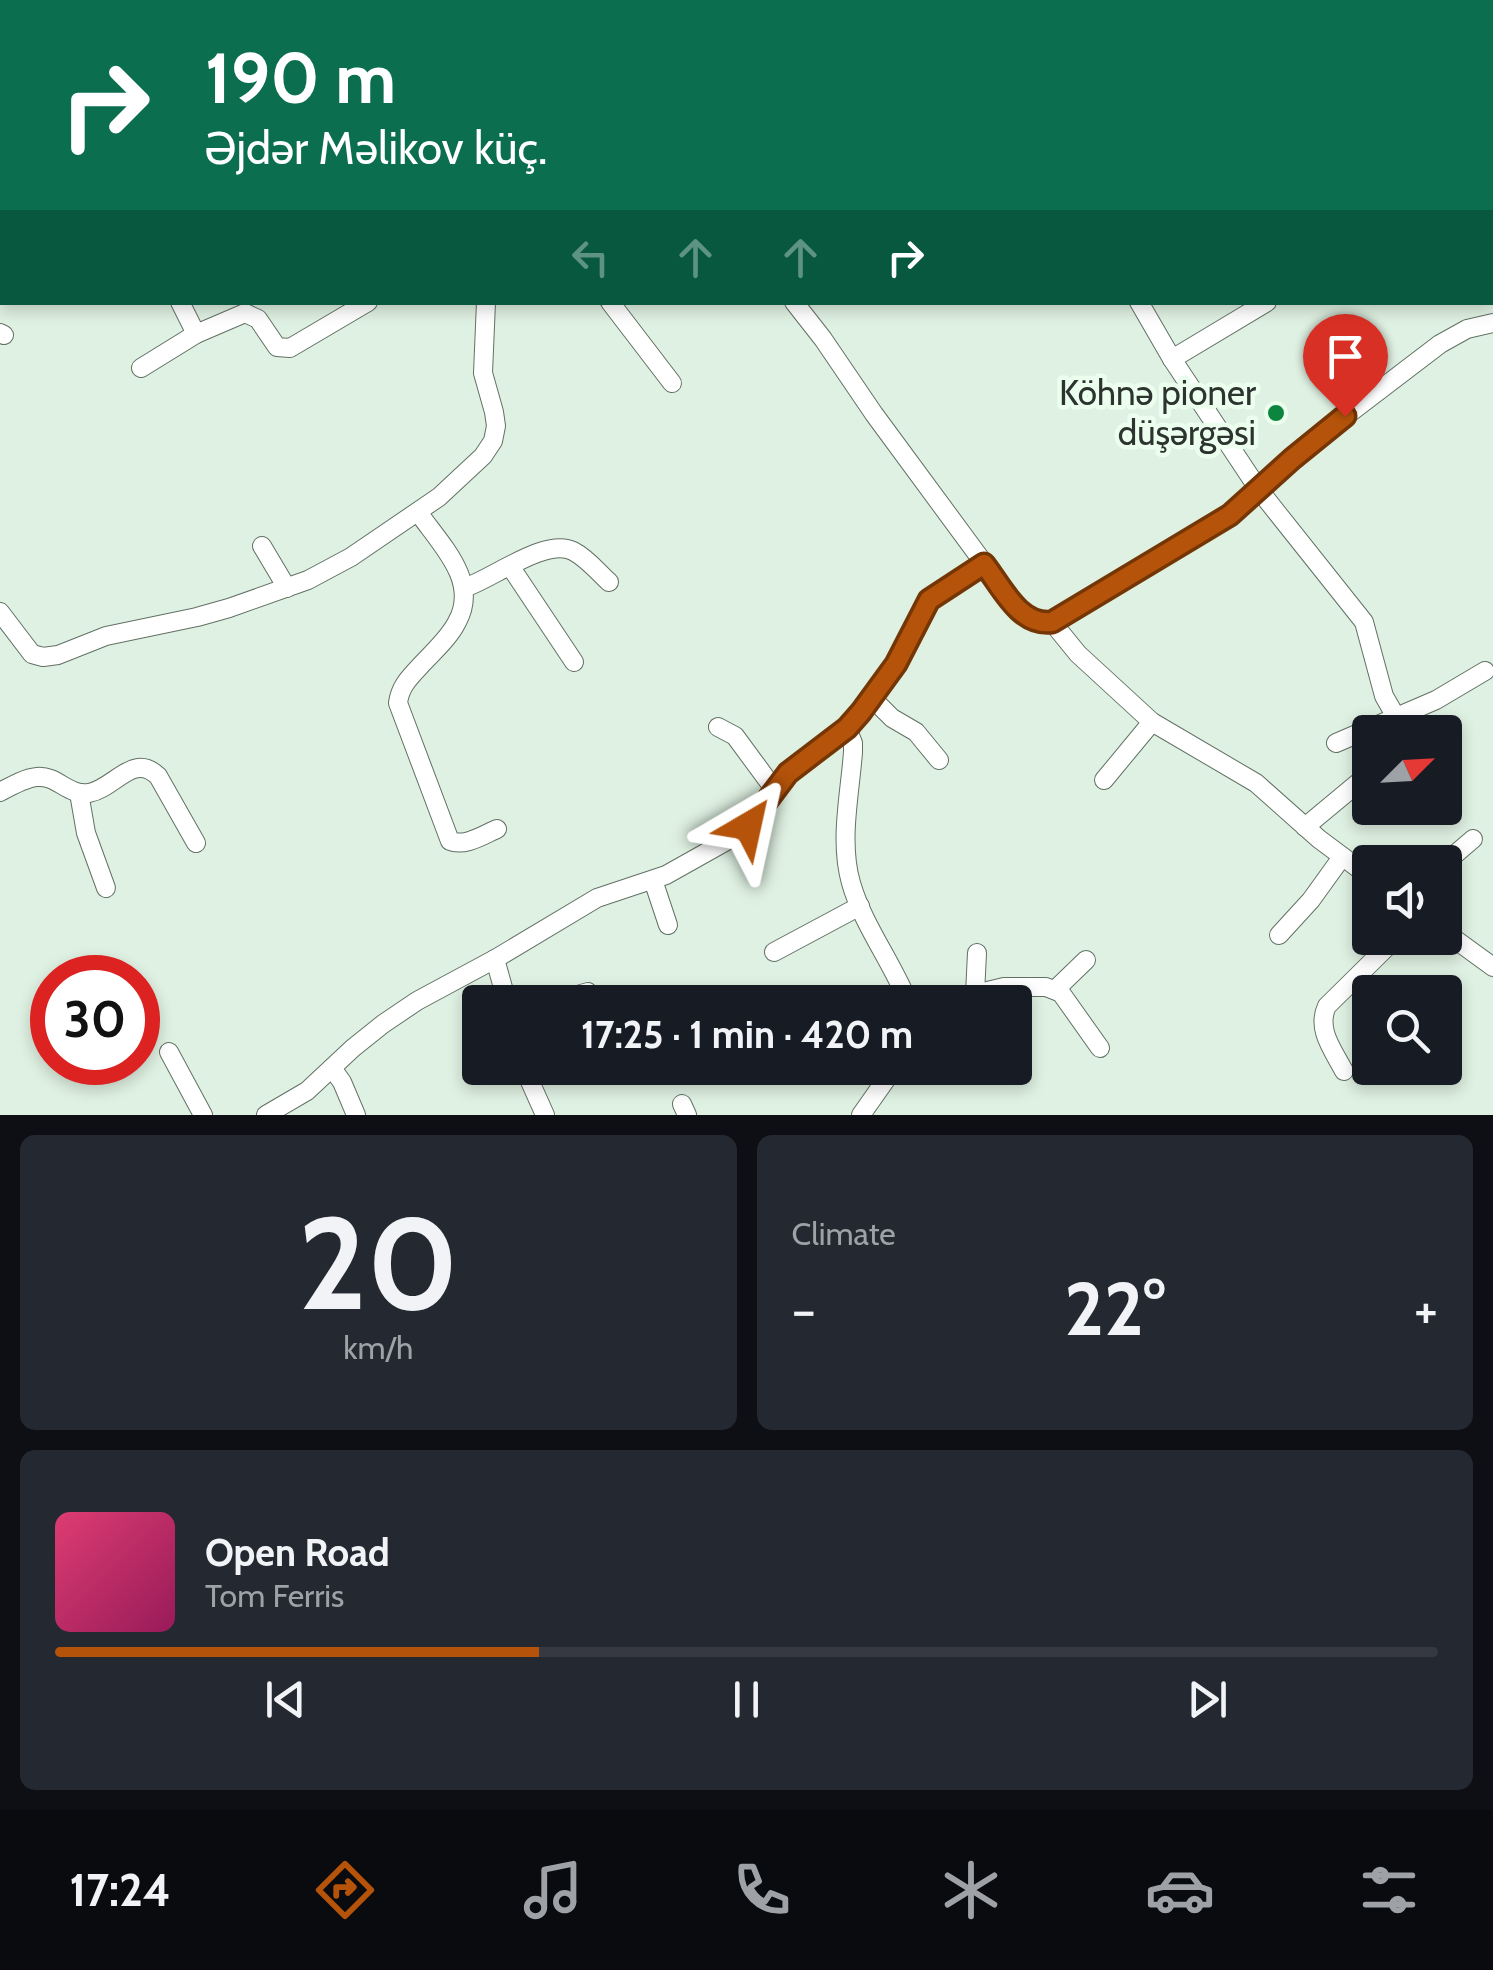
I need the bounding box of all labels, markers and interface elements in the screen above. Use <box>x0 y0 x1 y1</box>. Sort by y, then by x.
text: 190 m <box>205 35 396 121</box>
icon: right <box>40 40 170 170</box>
text: Əjdər Məlikov küç. <box>205 121 547 175</box>
icon: left <box>563 230 618 285</box>
icon: ahead <box>668 230 723 285</box>
icon: ahead <box>773 230 828 285</box>
icon: right <box>878 230 933 285</box>
pin <box>1303 314 1388 417</box>
icon: arrive <box>1318 329 1373 384</box>
place label: Köhnə pioner düşərgəsi <box>1059 371 1256 454</box>
marker: Köhnə pioner düşərgəsi <box>1265 402 1287 424</box>
north arrow <box>1352 715 1462 825</box>
map controls <box>1352 715 1462 1085</box>
position arrow <box>696 774 800 878</box>
button: sound <box>1352 845 1462 955</box>
speed limit sign: 30 <box>30 955 160 1085</box>
button: search <box>1352 975 1462 1085</box>
text: 17:25 · 1 min · 420 m <box>581 1011 913 1058</box>
text: 20 <box>298 1184 459 1342</box>
text: Climate <box>792 1214 896 1253</box>
text: 22° <box>1064 1263 1165 1354</box>
text: − <box>792 1276 816 1343</box>
text: + <box>1414 1276 1438 1343</box>
text: km/h <box>343 1328 413 1367</box>
text: Open Road <box>205 1529 390 1576</box>
text: Tom Ferris <box>205 1576 344 1615</box>
icon: previous <box>258 1672 313 1727</box>
icon: pause <box>719 1672 774 1727</box>
icon: next <box>1180 1672 1235 1727</box>
icon: directions <box>310 1855 380 1925</box>
icon: music <box>518 1855 588 1925</box>
icon: phone <box>727 1855 797 1925</box>
icon: climate <box>936 1855 1006 1925</box>
icon: car <box>1145 1855 1215 1925</box>
icon: filters <box>1354 1855 1424 1925</box>
text: 17:24 <box>69 1863 171 1917</box>

